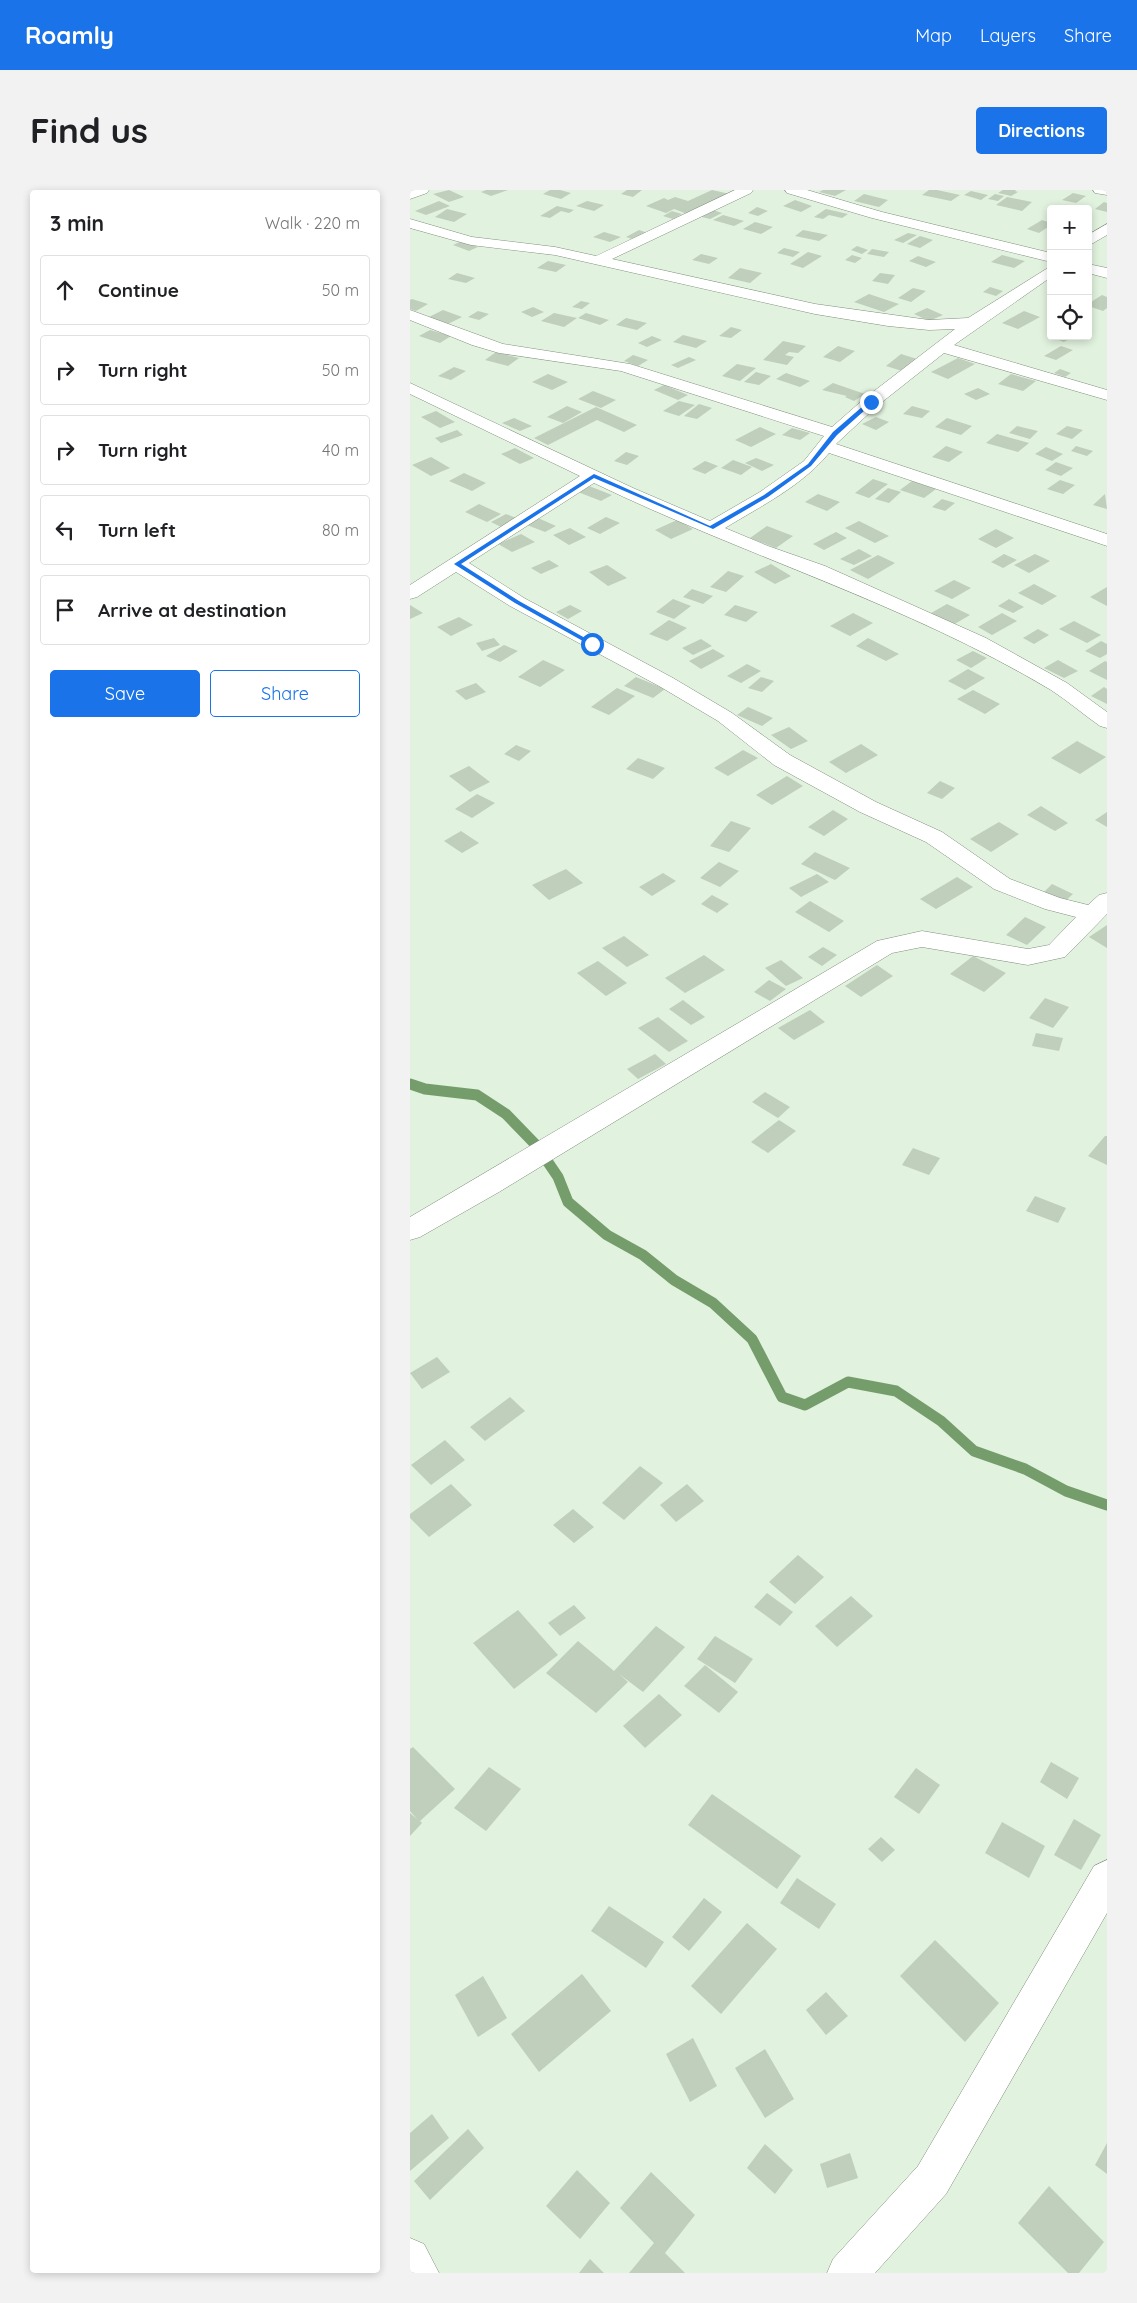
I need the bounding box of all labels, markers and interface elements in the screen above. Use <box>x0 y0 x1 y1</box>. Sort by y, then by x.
text: Roamly <box>25 20 114 50</box>
text: Map <box>915 24 952 47</box>
text: Layers <box>980 24 1036 47</box>
text: Share <box>1064 24 1112 47</box>
button: Directions <box>976 107 1107 154</box>
text: Find us <box>30 108 148 152</box>
map controls <box>1047 205 1092 340</box>
button: + <box>1047 205 1092 250</box>
text: 3 min <box>50 210 104 236</box>
text: Walk · 220 m <box>265 213 360 233</box>
button: − <box>1047 250 1092 295</box>
icon: ahead <box>51 276 79 304</box>
text: Continue <box>98 278 179 302</box>
text: 50 m <box>322 280 359 300</box>
button: locate <box>1047 295 1092 340</box>
icon: right <box>51 356 79 384</box>
text: Turn right <box>98 358 187 382</box>
text: 50 m <box>322 360 359 380</box>
route end <box>860 391 883 414</box>
icon: right <box>51 436 79 464</box>
text: Turn right <box>98 438 187 462</box>
text: 40 m <box>322 440 359 460</box>
icon: left <box>51 516 79 544</box>
text: Turn left <box>98 518 176 542</box>
text: 80 m <box>322 520 359 540</box>
icon: arrive <box>51 596 79 624</box>
text: Arrive at destination <box>98 598 287 622</box>
route start <box>581 633 604 656</box>
button: Save <box>50 670 200 717</box>
button: Share <box>210 670 360 717</box>

